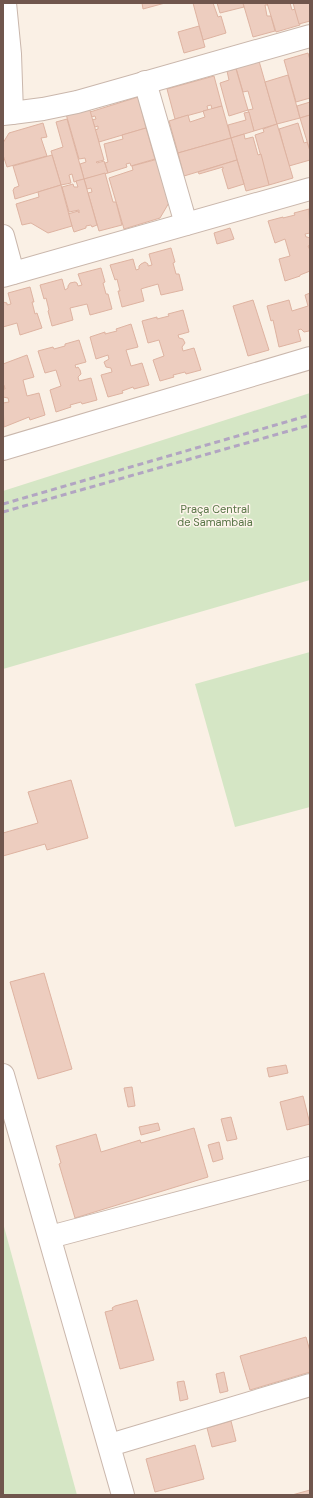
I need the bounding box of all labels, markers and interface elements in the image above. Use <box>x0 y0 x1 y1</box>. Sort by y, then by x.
park label: Praça Central de Samambaia <box>177 502 253 529</box>

